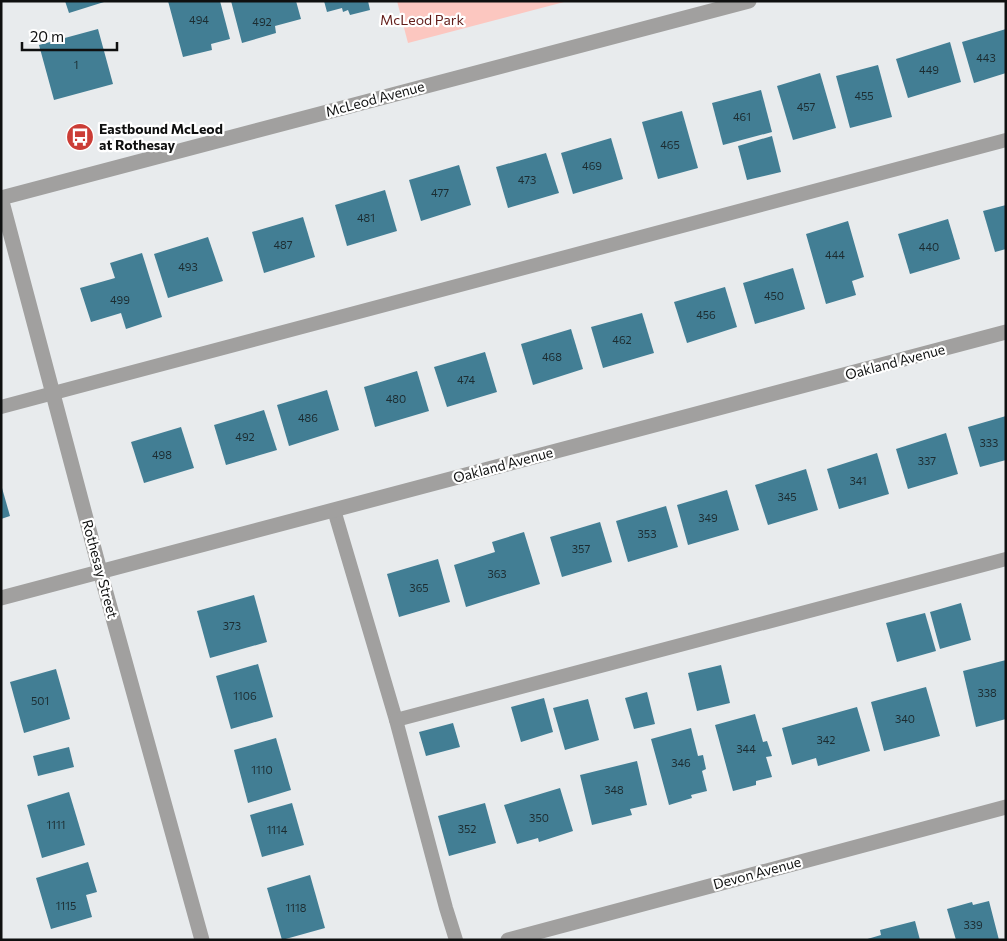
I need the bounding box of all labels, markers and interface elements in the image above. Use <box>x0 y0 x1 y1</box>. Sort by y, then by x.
park label: McLeod Park <box>380 11 464 28</box>
house number: 494 <box>189 13 209 26</box>
house number: 492 <box>252 15 272 28</box>
scale bar <box>22 20 118 52</box>
text: 20 m <box>30 27 64 45</box>
house number: 443 <box>976 51 996 64</box>
house number: 1 <box>74 58 78 71</box>
house number: 449 <box>919 63 939 76</box>
street label: McLeod Avenue <box>324 77 426 120</box>
house number: 455 <box>854 89 874 102</box>
house number: 457 <box>797 100 816 113</box>
house number: 461 <box>733 110 751 123</box>
place label: Eastbound McLeod at Rothesay <box>99 120 223 153</box>
bus stop icon: Eastbound McLeod at Rothesay <box>65 122 95 152</box>
house number: 465 <box>660 138 680 151</box>
house number: 469 <box>582 159 602 172</box>
house number: 473 <box>518 173 536 186</box>
house number: 477 <box>431 186 449 199</box>
house number: 481 <box>357 211 375 224</box>
house number: 487 <box>273 238 293 251</box>
house number: 440 <box>919 240 939 253</box>
house number: 444 <box>825 248 845 261</box>
house number: 493 <box>178 260 198 273</box>
house number: 450 <box>764 289 784 302</box>
house number: 499 <box>110 293 130 306</box>
house number: 456 <box>696 308 716 321</box>
house number: 462 <box>612 333 632 346</box>
street label: Oakland Avenue <box>843 340 947 383</box>
house number: 468 <box>542 350 562 363</box>
house number: 474 <box>457 373 475 386</box>
house number: 480 <box>386 392 406 405</box>
house number: 486 <box>298 411 318 424</box>
house number: 492 <box>235 430 255 443</box>
house number: 333 <box>980 436 998 449</box>
street label: Oakland Avenue <box>451 443 555 486</box>
house number: 498 <box>152 448 172 461</box>
house number: 337 <box>918 454 936 467</box>
house number: 341 <box>849 474 867 487</box>
house number: 345 <box>777 490 797 503</box>
house number: 349 <box>698 511 718 524</box>
street label: Rothesay Street <box>79 518 122 620</box>
house number: 353 <box>638 527 656 540</box>
house number: 357 <box>572 542 590 555</box>
house number: 363 <box>487 567 507 580</box>
house number: 365 <box>409 581 429 594</box>
house number: 373 <box>223 619 241 632</box>
house number: 338 <box>977 686 997 699</box>
house number: 1106 <box>233 689 257 702</box>
house number: 501 <box>31 694 49 707</box>
house number: 340 <box>895 712 915 725</box>
house number: 342 <box>817 733 835 746</box>
house number: 344 <box>736 742 756 755</box>
house number: 346 <box>671 756 691 769</box>
house number: 1110 <box>251 763 273 776</box>
house number: 348 <box>604 783 624 796</box>
house number: 350 <box>529 811 549 824</box>
house number: 1111 <box>47 818 65 831</box>
house number: 352 <box>458 822 476 835</box>
house number: 1114 <box>267 823 288 836</box>
street label: Devon Avenue <box>711 853 803 892</box>
house number: 1115 <box>56 899 76 912</box>
house number: 1118 <box>286 901 307 914</box>
house number: 339 <box>963 918 983 931</box>

